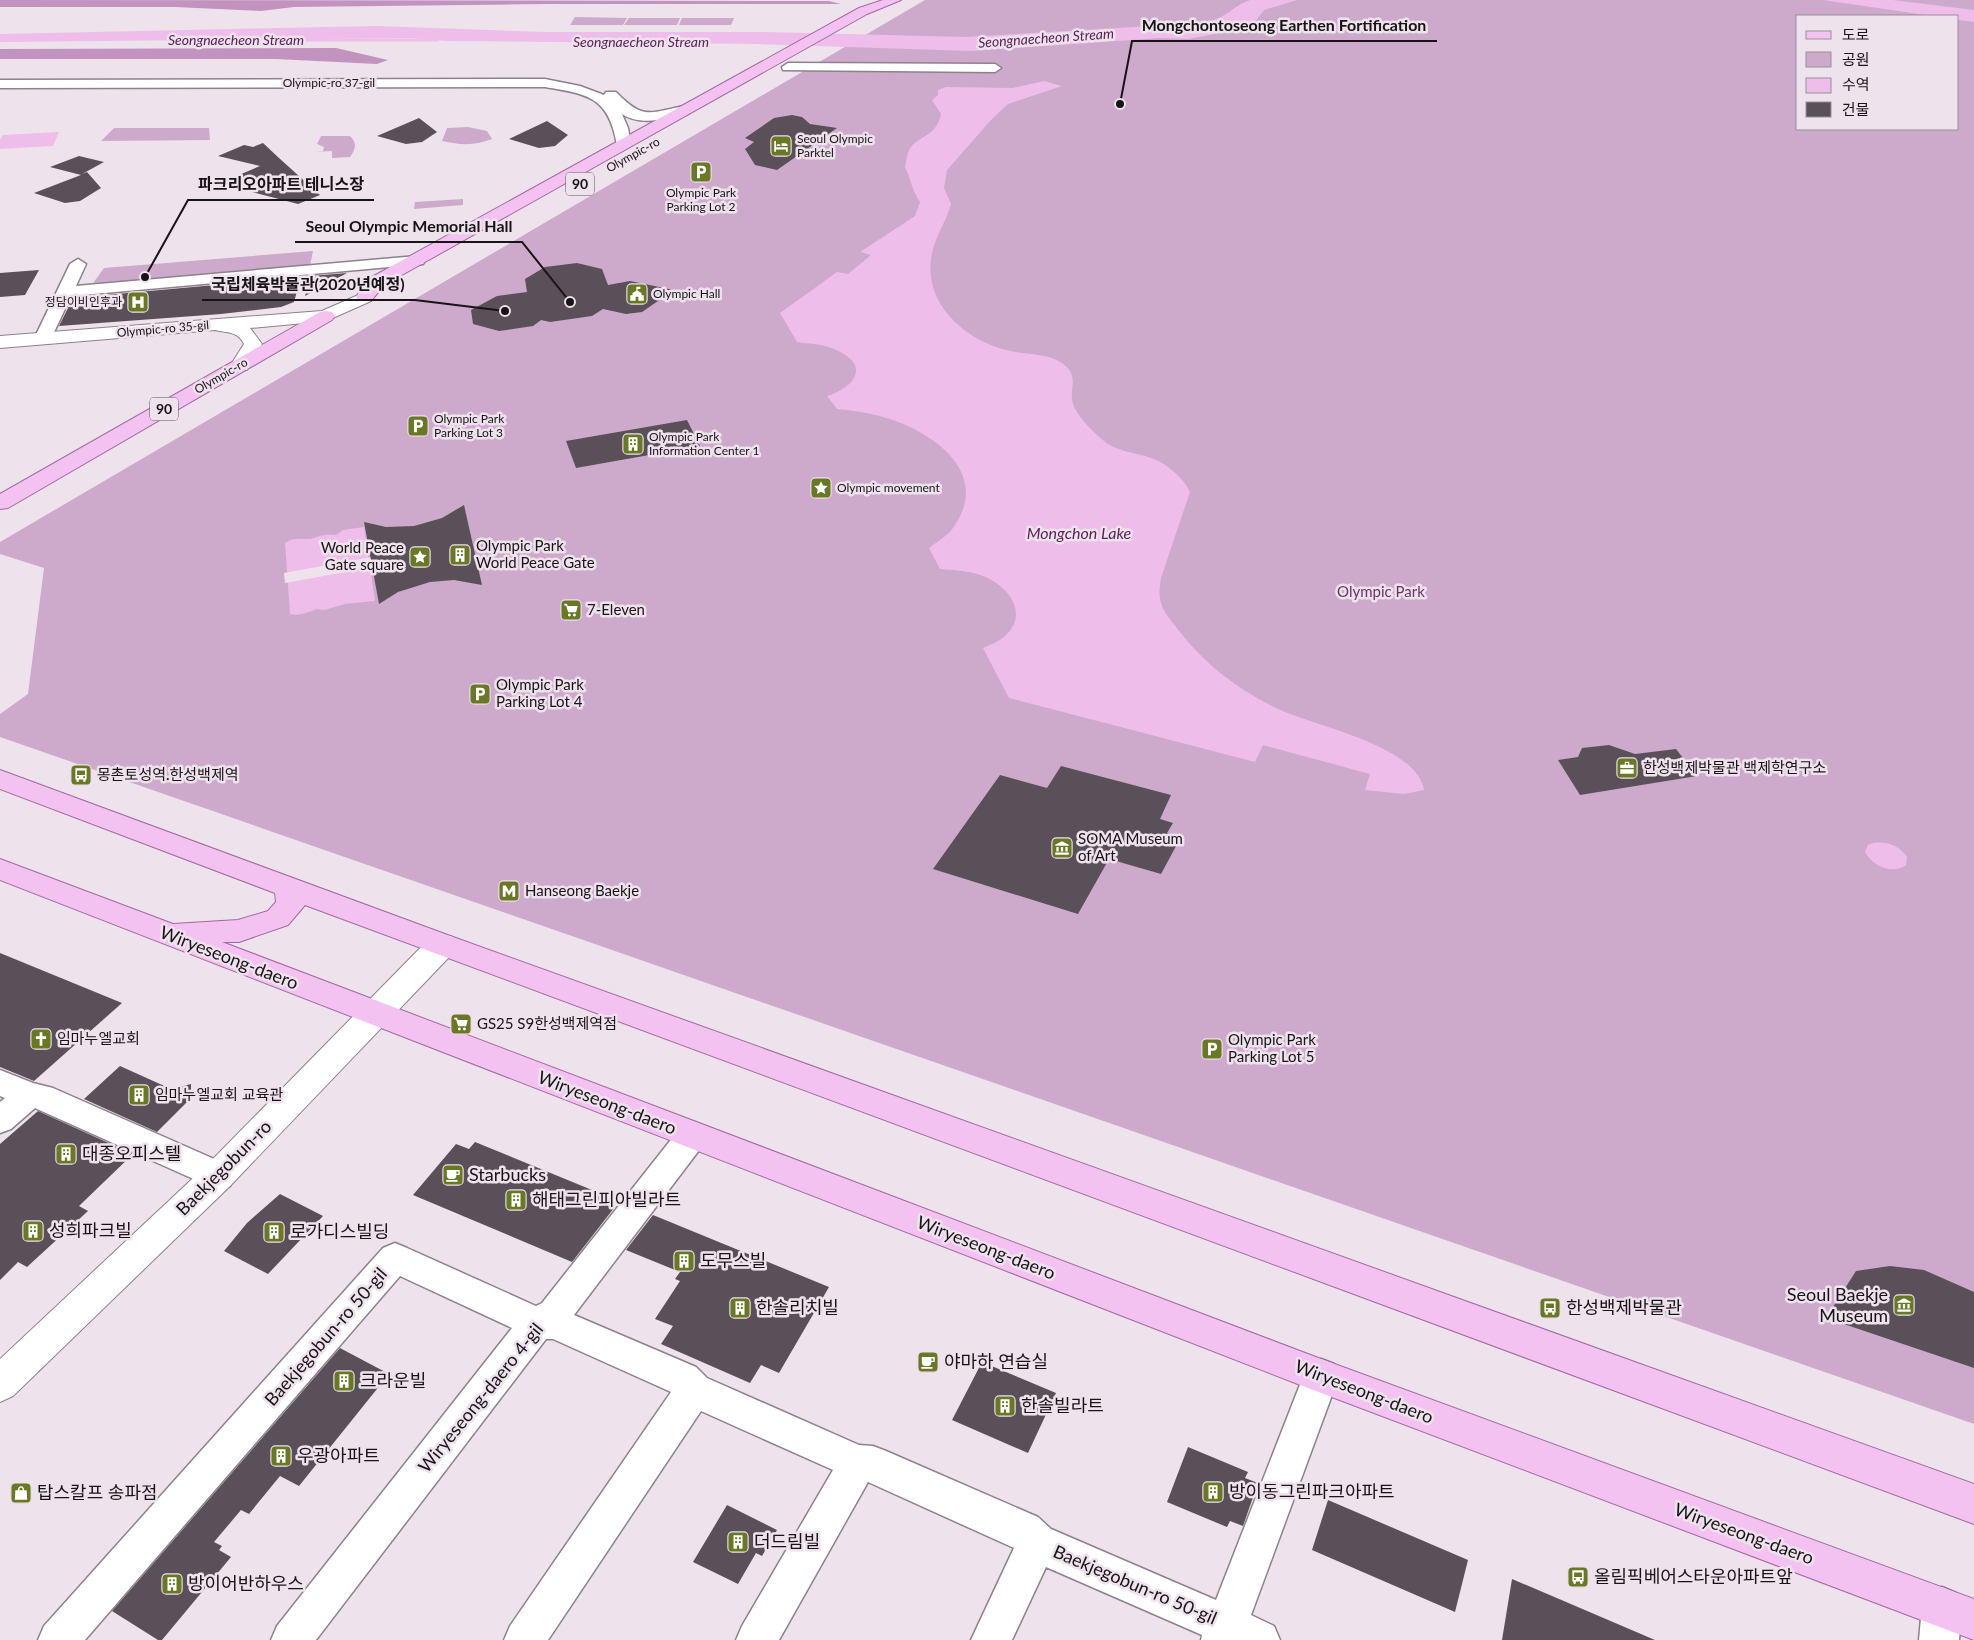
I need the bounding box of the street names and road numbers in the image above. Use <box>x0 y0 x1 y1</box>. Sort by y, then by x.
street label: Olympic-ro 37-gil <box>283 75 375 90</box>
street label: Olympic-ro <box>603 134 662 175</box>
road number: 90 <box>566 172 594 195</box>
street label: Olympic-ro 35-gil <box>116 317 210 340</box>
street label: Olympic-ro <box>191 354 250 397</box>
road number: 90 <box>150 398 178 420</box>
street label: Wiryeseong-daero <box>157 921 302 994</box>
street label: Wiryeseong-daero <box>535 1066 680 1139</box>
street label: Baekjegobun-ro <box>171 1115 275 1219</box>
street label: Wiryeseong-daero <box>914 1211 1059 1284</box>
street label: Baekjegobun-ro 50-gil <box>259 1263 391 1410</box>
street label: Wiryeseong-daero 4-gil <box>413 1318 547 1477</box>
street label: Wiryeseong-daero <box>1292 1355 1437 1428</box>
street label: Wiryeseong-daero <box>1672 1498 1817 1568</box>
street label: Baekjegobun-ro 50-gil <box>1050 1540 1221 1629</box>

